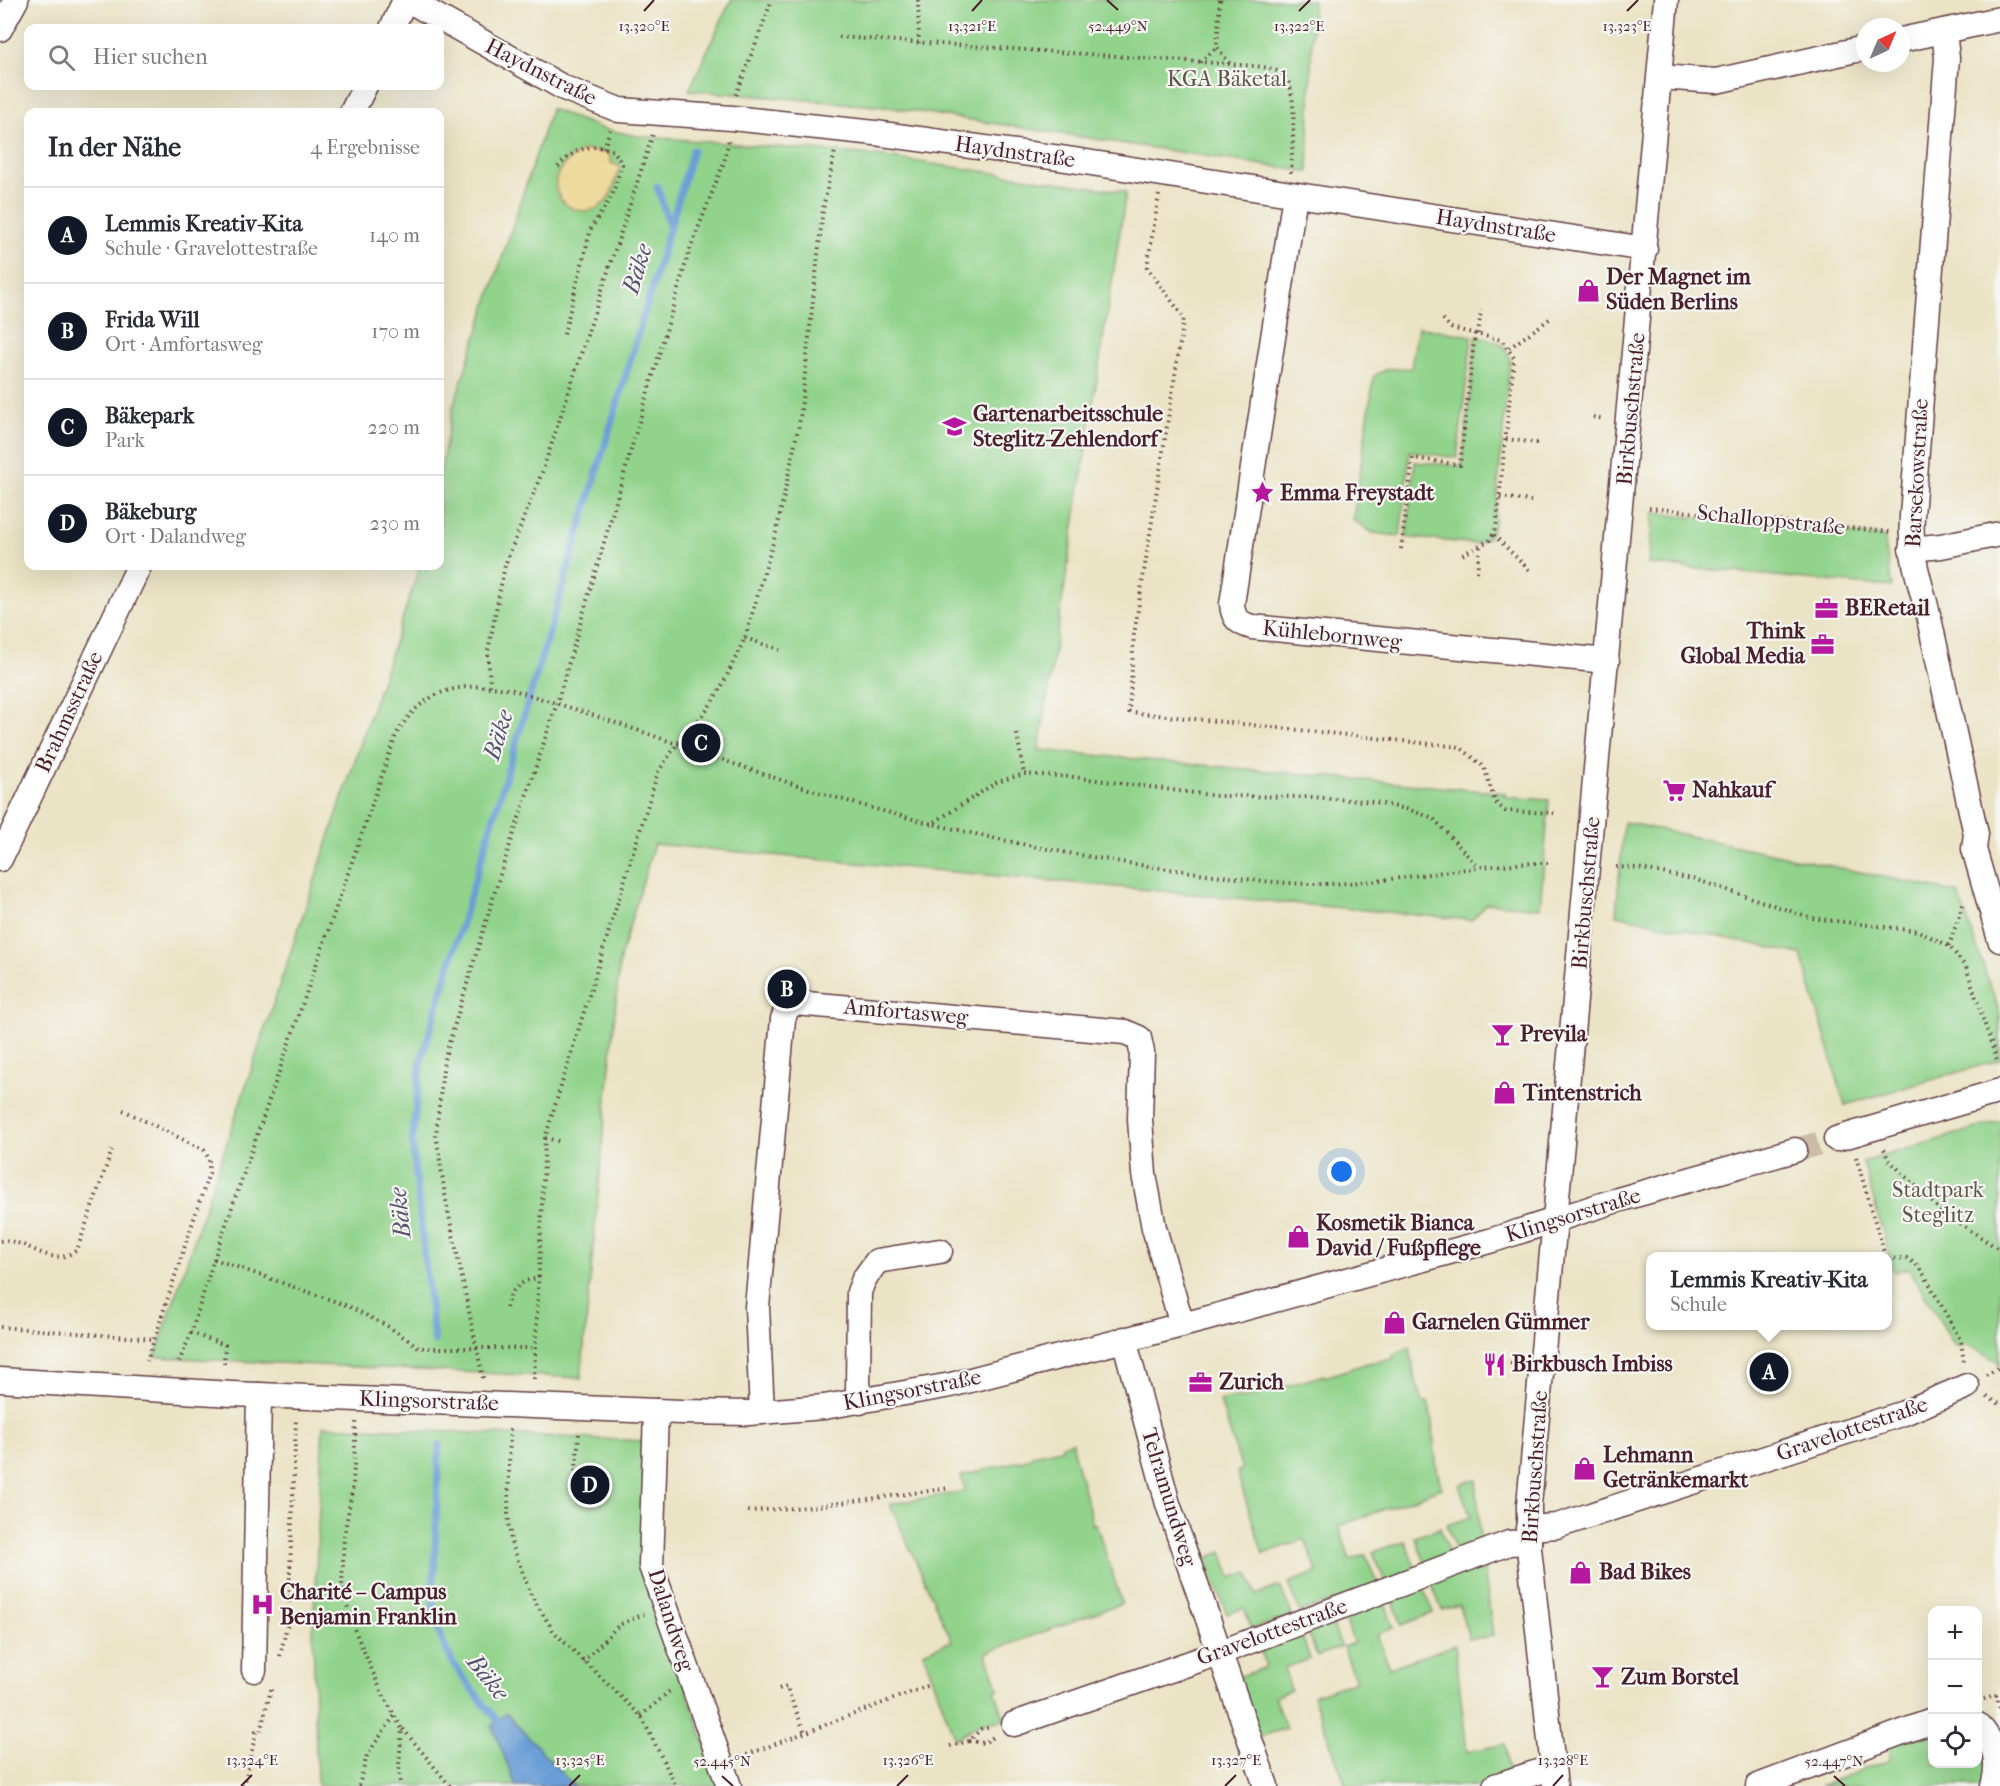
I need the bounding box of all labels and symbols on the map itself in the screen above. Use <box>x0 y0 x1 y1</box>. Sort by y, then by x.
text: 13.320°E <box>618 17 670 35</box>
text: 13.321°E <box>948 17 996 35</box>
text: 52.449°N <box>1088 17 1149 35</box>
text: 13.322°E <box>1274 17 1324 35</box>
text: 13.323°E <box>1602 17 1652 35</box>
north arrow <box>1856 18 1910 72</box>
street label: Haydnstraße <box>481 33 601 111</box>
park label: KGA Bäketal <box>1167 66 1287 92</box>
street label: Haydnstraße <box>953 131 1077 173</box>
street label: Haydnstraße <box>1434 204 1558 248</box>
water label: Bäke <box>616 239 658 299</box>
place label: Der Magnet im Süden Berlins <box>1606 264 1752 315</box>
shop icon: Der Magnet im Süden Berlins <box>1575 277 1601 303</box>
street label: Birkbuschstraße <box>1611 331 1651 487</box>
street label: Barsekowstraße <box>1900 398 1934 548</box>
place label: Gartenarbeitsschule Steglitz-Zehlendorf <box>973 401 1163 452</box>
school or university icon: Gartenarbeitsschule Steglitz-Zehlendorf <box>942 414 968 440</box>
place icon: Emma Freystadt <box>1249 480 1275 506</box>
place label: Emma Freystadt <box>1280 480 1435 506</box>
street label: Schalloppstraße <box>1696 499 1847 541</box>
office icon: BERetail <box>1814 595 1840 621</box>
place label: BERetail <box>1845 595 1931 621</box>
street label: Kühlebornweg <box>1261 615 1403 655</box>
place label: Think Global Media <box>1681 618 1806 669</box>
office icon: Think Global Media <box>1810 631 1836 657</box>
street label: Brahmsstraße <box>30 647 109 777</box>
water label: Bäke <box>477 705 519 765</box>
pin: C <box>682 720 720 766</box>
supermarket icon: Nahkauf <box>1661 777 1687 803</box>
place label: Nahkauf <box>1692 777 1777 803</box>
street label: Birkbuschstraße <box>1566 815 1606 971</box>
pin: B <box>768 966 806 1012</box>
street label: Amfortasweg <box>842 994 969 1030</box>
bar icon: Previla <box>1489 1021 1515 1047</box>
place label: Previla <box>1520 1021 1588 1047</box>
shop icon: Tintenstrich <box>1492 1080 1518 1106</box>
place label: Tintenstrich <box>1522 1080 1642 1106</box>
your location <box>1327 1157 1356 1186</box>
park label: Stadtpark Steglitz <box>1892 1177 1985 1228</box>
street label: Klingsorstraße <box>1502 1182 1644 1248</box>
water label: Bäke <box>383 1185 417 1242</box>
place label: Kosmetik Bianca David / Fußpflege <box>1316 1210 1481 1261</box>
shop icon: Kosmetik Bianca David / Fußpflege <box>1285 1223 1311 1249</box>
shop icon: Garnelen Gümmer <box>1381 1309 1407 1335</box>
place label: Garnelen Gümmer <box>1412 1309 1590 1335</box>
pin: A <box>1750 1350 1788 1394</box>
restaurant icon: Birkbusch Imbiss <box>1481 1351 1507 1377</box>
place label: Birkbusch Imbiss <box>1512 1351 1673 1377</box>
street label: Klingsorstraße <box>841 1364 983 1416</box>
office icon: Zurich <box>1188 1369 1214 1395</box>
place label: Zurich <box>1219 1369 1285 1395</box>
street label: Klingsorstraße <box>359 1386 500 1416</box>
street label: Birkbuschstraße <box>1517 1389 1553 1545</box>
street label: Gravelottestraße <box>1773 1391 1931 1467</box>
street label: Telramundweg <box>1136 1425 1202 1569</box>
place label: Lehmann Getränkemarkt <box>1603 1442 1749 1493</box>
shop icon: Lehmann Getränkemarkt <box>1572 1455 1598 1481</box>
pin: D <box>570 1462 610 1508</box>
shop icon: Bad Bikes <box>1568 1559 1594 1585</box>
place label: Bad Bikes <box>1599 1559 1691 1585</box>
street label: Dalandweg <box>642 1565 700 1675</box>
place label: Charité – Campus Benjamin Franklin <box>280 1579 457 1630</box>
hospital icon: Charité – Campus Benjamin Franklin <box>249 1592 275 1618</box>
street label: Gravelottestraße <box>1193 1593 1351 1671</box>
water label: Bäke <box>460 1647 516 1707</box>
bar icon: Zum Borstel <box>1590 1664 1616 1690</box>
place label: Zum Borstel <box>1621 1664 1740 1690</box>
text: 13.324°E <box>226 1751 278 1769</box>
text: 13.325°E <box>555 1751 605 1769</box>
text: 13.326°E <box>882 1751 934 1769</box>
text: 13.327°E <box>1211 1751 1261 1769</box>
text: 13.328°E <box>1538 1751 1588 1769</box>
text: 52.445°N <box>693 1752 752 1770</box>
text: 52.447°N <box>1805 1752 1864 1770</box>

